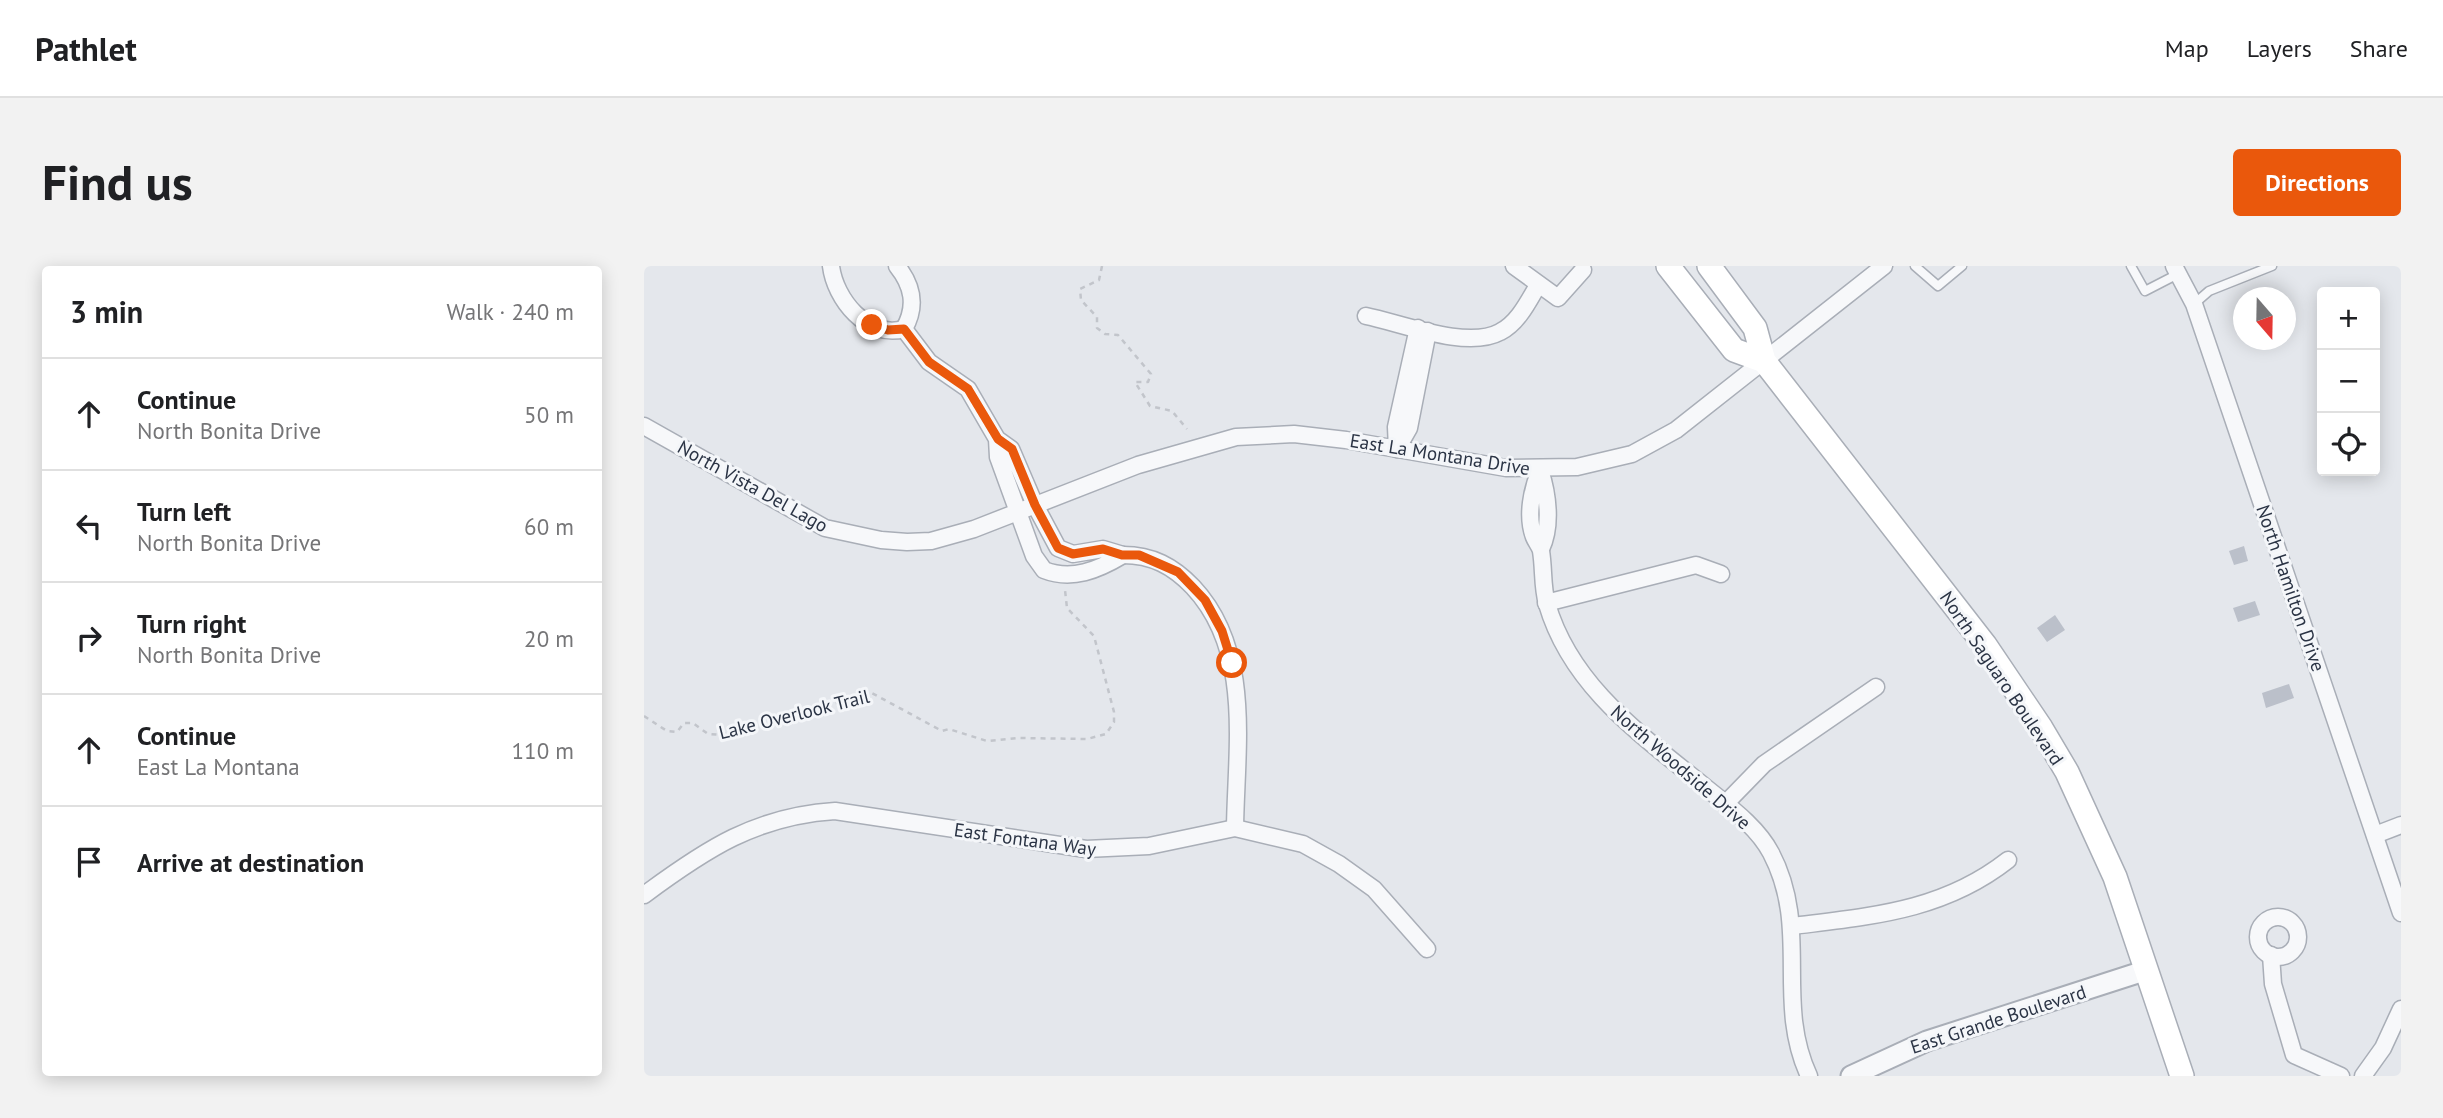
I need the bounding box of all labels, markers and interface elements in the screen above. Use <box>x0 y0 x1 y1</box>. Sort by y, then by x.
text: Pathlet <box>35 27 137 70</box>
text: Map <box>2165 33 2209 64</box>
text: Layers <box>2247 33 2312 64</box>
text: Share <box>2350 33 2408 64</box>
button: Directions <box>2233 149 2401 216</box>
text: Find us <box>42 150 193 214</box>
north arrow <box>2233 287 2296 350</box>
map controls <box>2317 287 2380 476</box>
button: + <box>2317 287 2380 350</box>
text: 3 min <box>70 292 143 331</box>
text: Walk · 240 m <box>447 297 574 326</box>
route end <box>856 309 887 340</box>
button: − <box>2317 350 2380 413</box>
text: Continue <box>137 383 236 416</box>
icon: ahead <box>70 395 108 433</box>
text: 50 m <box>524 400 574 429</box>
button: locate <box>2317 413 2380 476</box>
text: North Bonita Drive <box>137 416 321 445</box>
street label: East La Montana Drive <box>1348 428 1532 480</box>
street label: North Vista Del Lago <box>674 435 832 537</box>
text: Turn left <box>137 495 231 528</box>
street label: North Hamilton Drive <box>2251 502 2331 674</box>
icon: left <box>70 507 108 545</box>
text: 60 m <box>524 512 574 541</box>
text: North Bonita Drive <box>137 528 321 557</box>
street label: North Saguaro Boulevard <box>1935 586 2069 770</box>
text: Turn right <box>137 607 246 640</box>
icon: right <box>70 619 108 657</box>
text: 20 m <box>524 624 574 653</box>
text: North Bonita Drive <box>137 640 321 669</box>
route start <box>1216 647 1247 678</box>
street label: Lake Overlook Trail <box>716 684 872 744</box>
street label: North Woodside Drive <box>1606 700 1756 834</box>
text: Continue <box>137 719 236 752</box>
icon: ahead <box>70 731 108 769</box>
text: 110 m <box>512 736 574 765</box>
text: East La Montana <box>137 752 300 781</box>
street label: East Fontana Way <box>952 817 1098 861</box>
icon: arrive <box>70 843 108 881</box>
text: Arrive at destination <box>137 846 364 879</box>
street label: East Grande Boulevard <box>1907 979 2089 1059</box>

